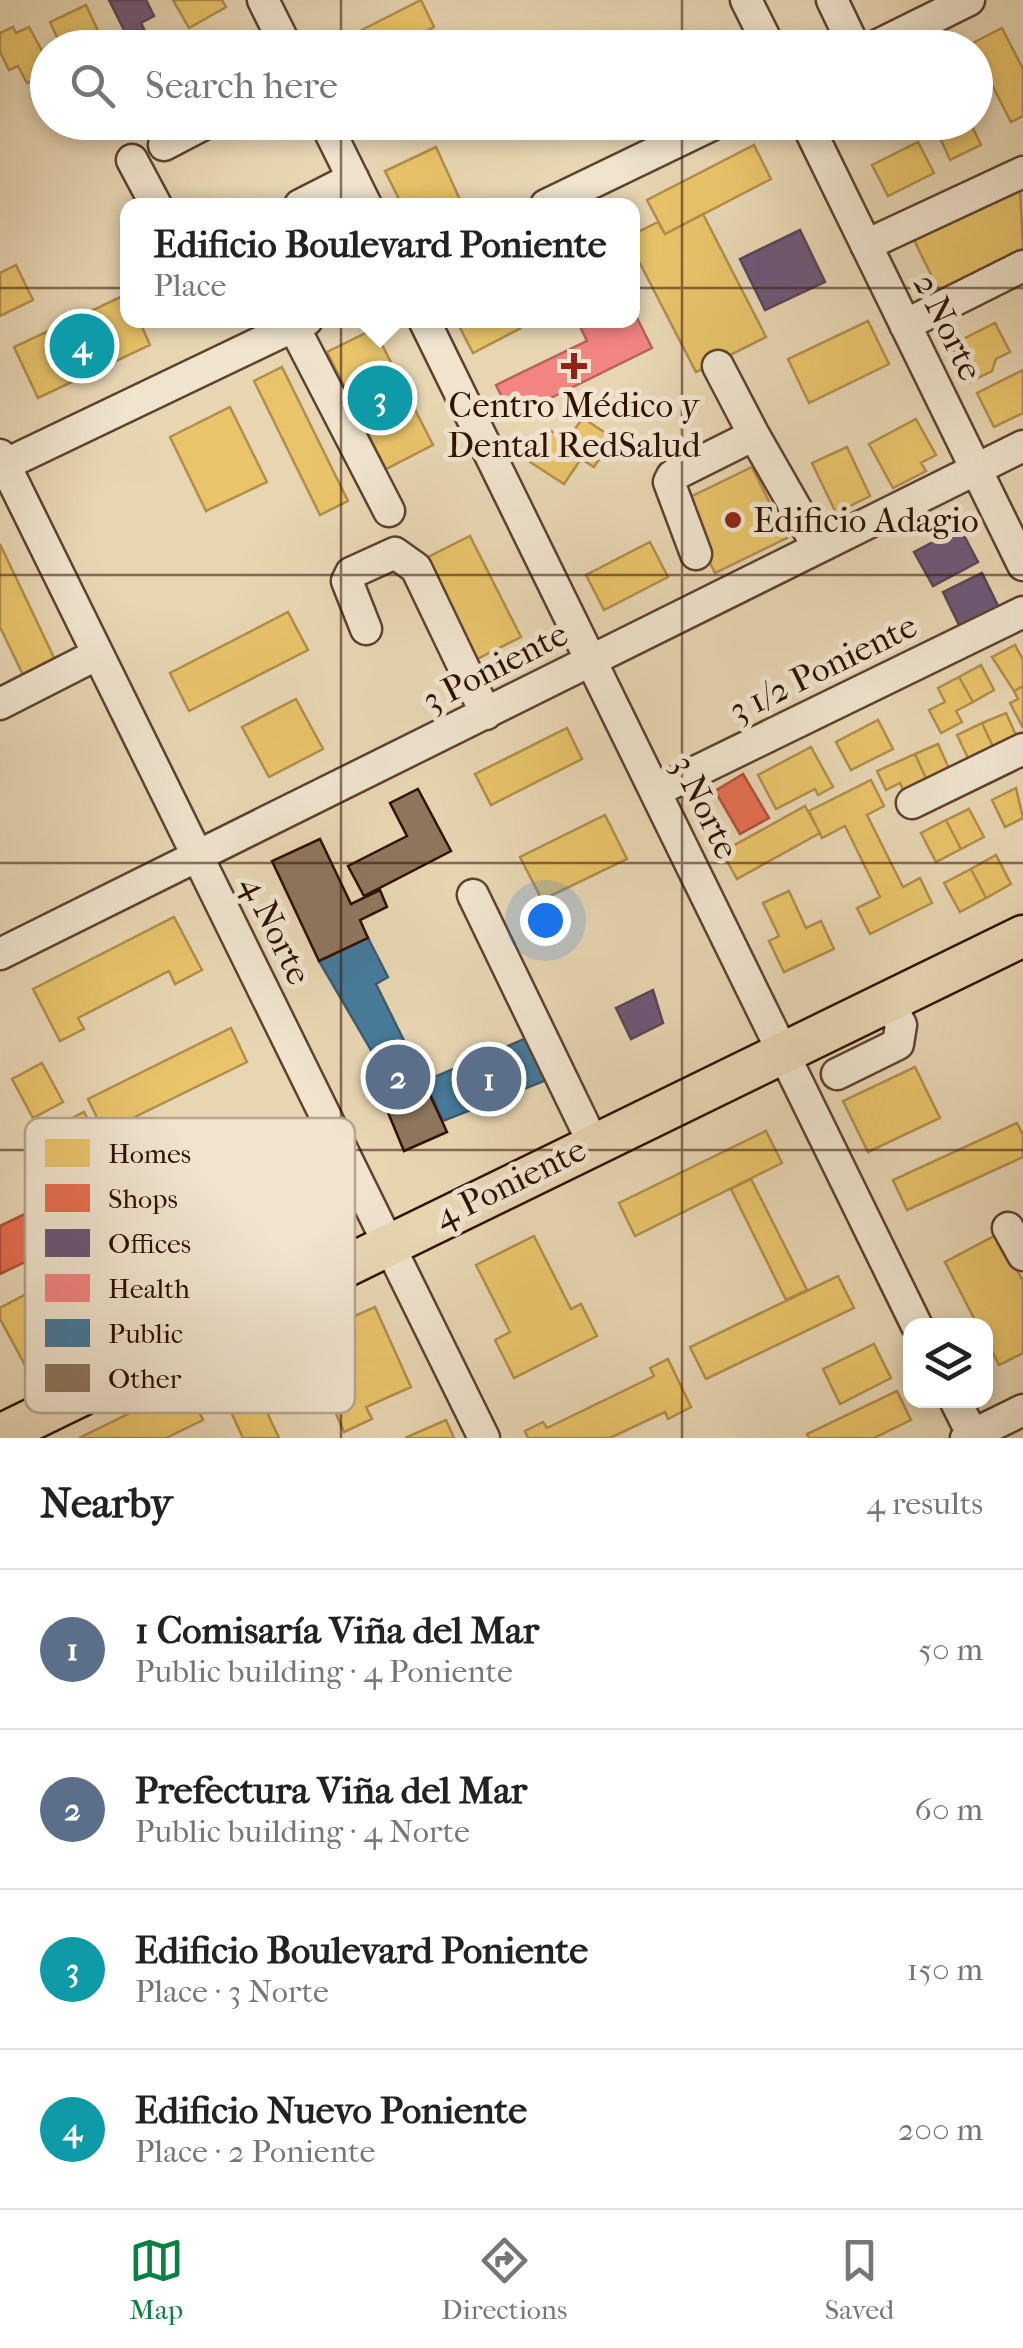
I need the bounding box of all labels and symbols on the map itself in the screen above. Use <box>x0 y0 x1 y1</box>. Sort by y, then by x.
street label: 2 Norte <box>905 267 991 387</box>
pin: 4 <box>49 308 114 384</box>
marker: Centro Médico y Dental RedSalud <box>561 353 587 379</box>
pin: 3 <box>348 360 412 436</box>
place label: Centro Médico y Dental RedSalud <box>447 385 702 466</box>
place label: Edificio Adagio <box>753 500 979 541</box>
marker: Edificio Adagio <box>722 509 744 531</box>
street label: 3 1/2 Poniente <box>722 605 924 731</box>
street label: 3 Poniente <box>416 613 574 721</box>
street label: 3 Norte <box>662 749 748 865</box>
street label: 4 Norte <box>232 869 320 991</box>
your location <box>520 895 571 946</box>
pin: 2 <box>366 1040 430 1114</box>
pin: 1 <box>456 1042 522 1116</box>
legend <box>25 1118 355 1413</box>
street label: 4 Poniente <box>427 1129 593 1237</box>
text: Homes <box>108 1137 191 1170</box>
text: Shops <box>108 1182 178 1215</box>
text: Offices <box>108 1227 191 1260</box>
text: Health <box>108 1272 190 1305</box>
text: Public <box>108 1317 183 1350</box>
text: Other <box>108 1362 182 1395</box>

